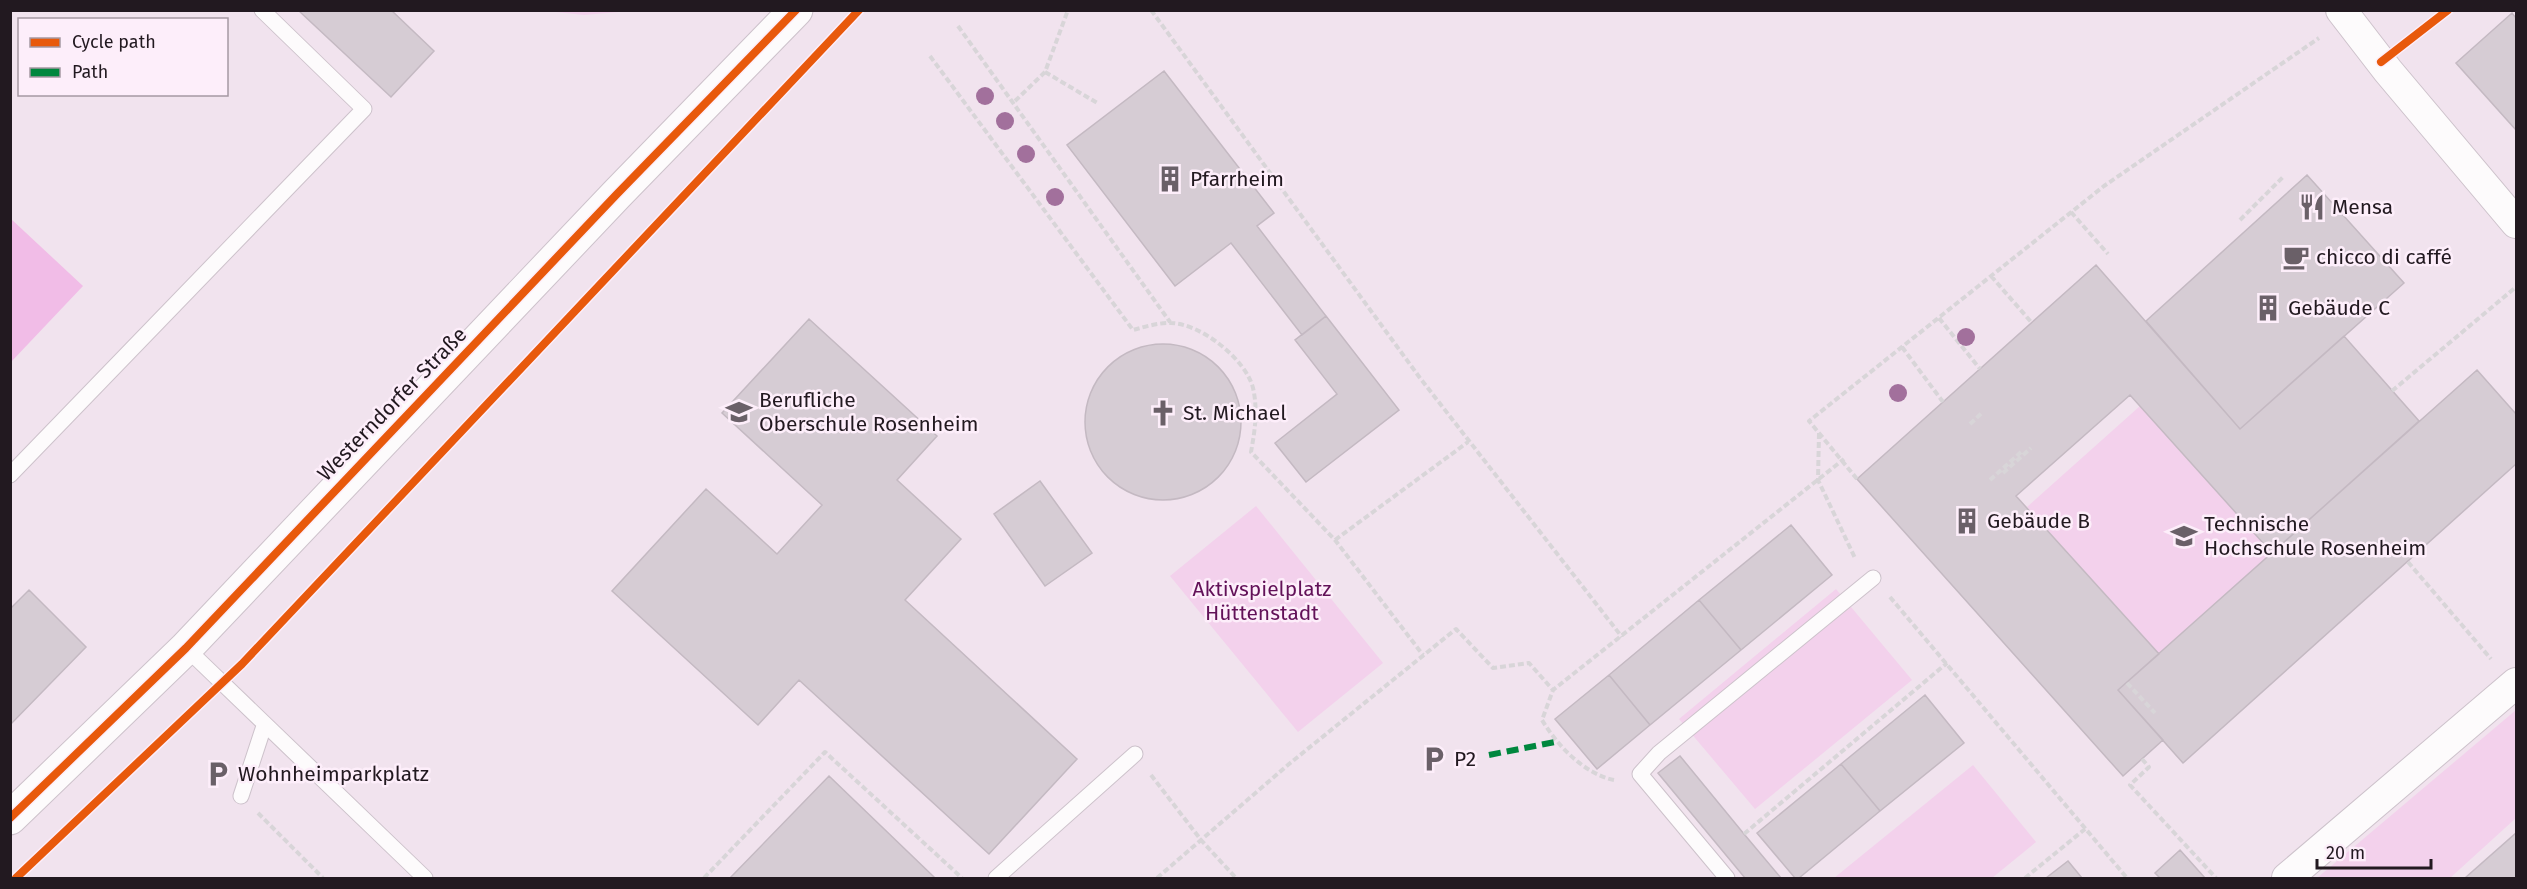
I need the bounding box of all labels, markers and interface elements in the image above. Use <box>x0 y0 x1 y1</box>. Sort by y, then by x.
legend <box>18 18 228 96</box>
text: Cycle path <box>72 31 156 53</box>
text: Path <box>72 61 108 83</box>
building icon: Pfarrheim <box>1155 164 1185 194</box>
place label: Pfarrheim <box>1190 166 1284 192</box>
restaurant icon: Mensa <box>2297 192 2327 222</box>
place label: Mensa <box>2332 194 2393 220</box>
cafe icon: chicco di caffé <box>2281 242 2311 272</box>
place label: chicco di caffé <box>2316 244 2452 270</box>
building icon: Gebäude C <box>2253 293 2283 323</box>
place label: Gebäude C <box>2288 295 2390 321</box>
street label: Westerndorfer Straße <box>312 322 472 486</box>
place label: Berufliche Oberschule Rosenheim <box>759 387 979 437</box>
school or university icon: Berufliche Oberschule Rosenheim <box>724 397 754 427</box>
church icon: St. Michael <box>1148 398 1178 428</box>
place label: St. Michael <box>1183 400 1286 426</box>
building icon: Gebäude B <box>1952 506 1982 536</box>
place label: Gebäude B <box>1987 508 2090 534</box>
place label: Technische Hochschule Rosenheim <box>2204 511 2426 561</box>
school or university icon: Technische Hochschule Rosenheim <box>2169 521 2199 551</box>
park label: Aktivspielplatz Hüttenstadt <box>1193 576 1331 626</box>
parking icon: P2 <box>1419 744 1449 774</box>
place label: P2 <box>1454 746 1476 772</box>
parking icon: Wohnheimparkplatz <box>203 759 233 789</box>
place label: Wohnheimparkplatz <box>238 761 429 787</box>
scale bar <box>2317 832 2431 870</box>
text: 20 m <box>2326 842 2365 864</box>

